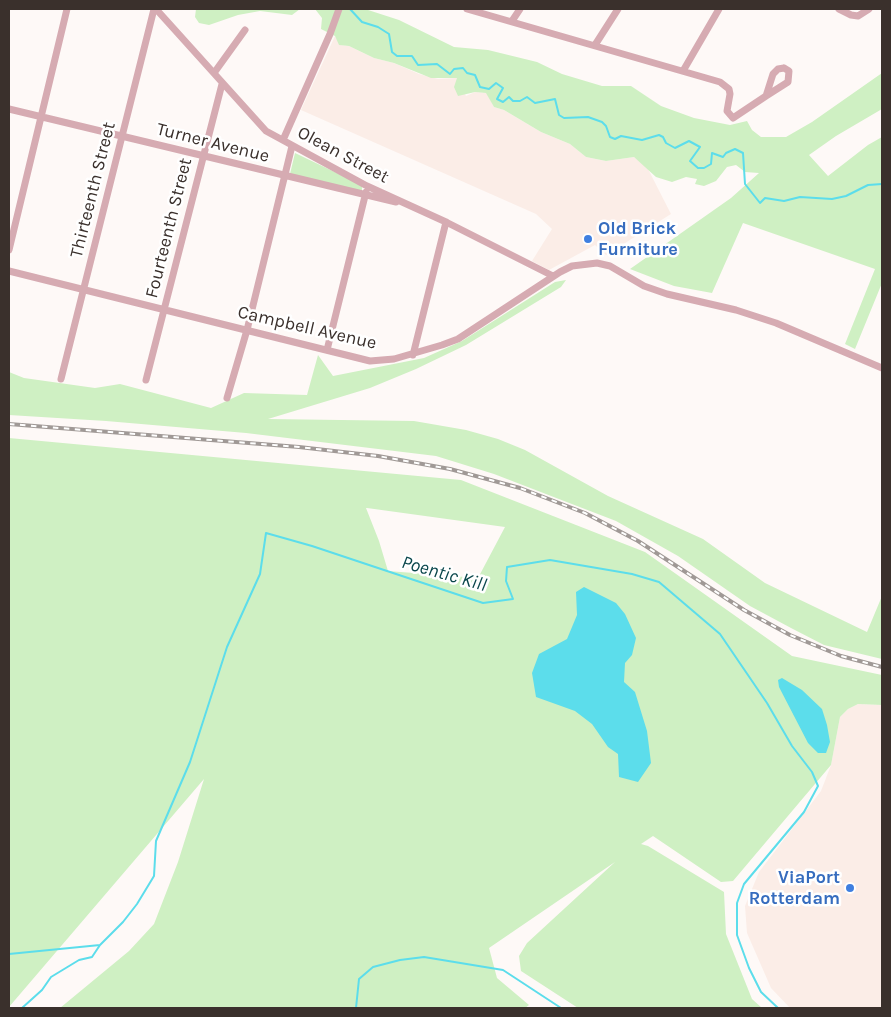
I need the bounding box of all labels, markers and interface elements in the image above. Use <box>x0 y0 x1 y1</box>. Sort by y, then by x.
street label: Turner Avenue <box>154 119 272 167</box>
street label: Thirteenth Street <box>66 120 120 260</box>
street label: Olean Street <box>294 122 392 188</box>
street label: Fourteenth Street <box>141 156 197 300</box>
place label: Old Brick Furniture <box>598 218 678 260</box>
marker: Old Brick Furniture <box>582 233 594 245</box>
street label: Campbell Avenue <box>235 302 379 354</box>
water label: Poentic Kill <box>399 551 489 597</box>
place label: ViaPort Rotterdam <box>749 867 840 910</box>
marker: ViaPort Rotterdam <box>844 882 856 894</box>

